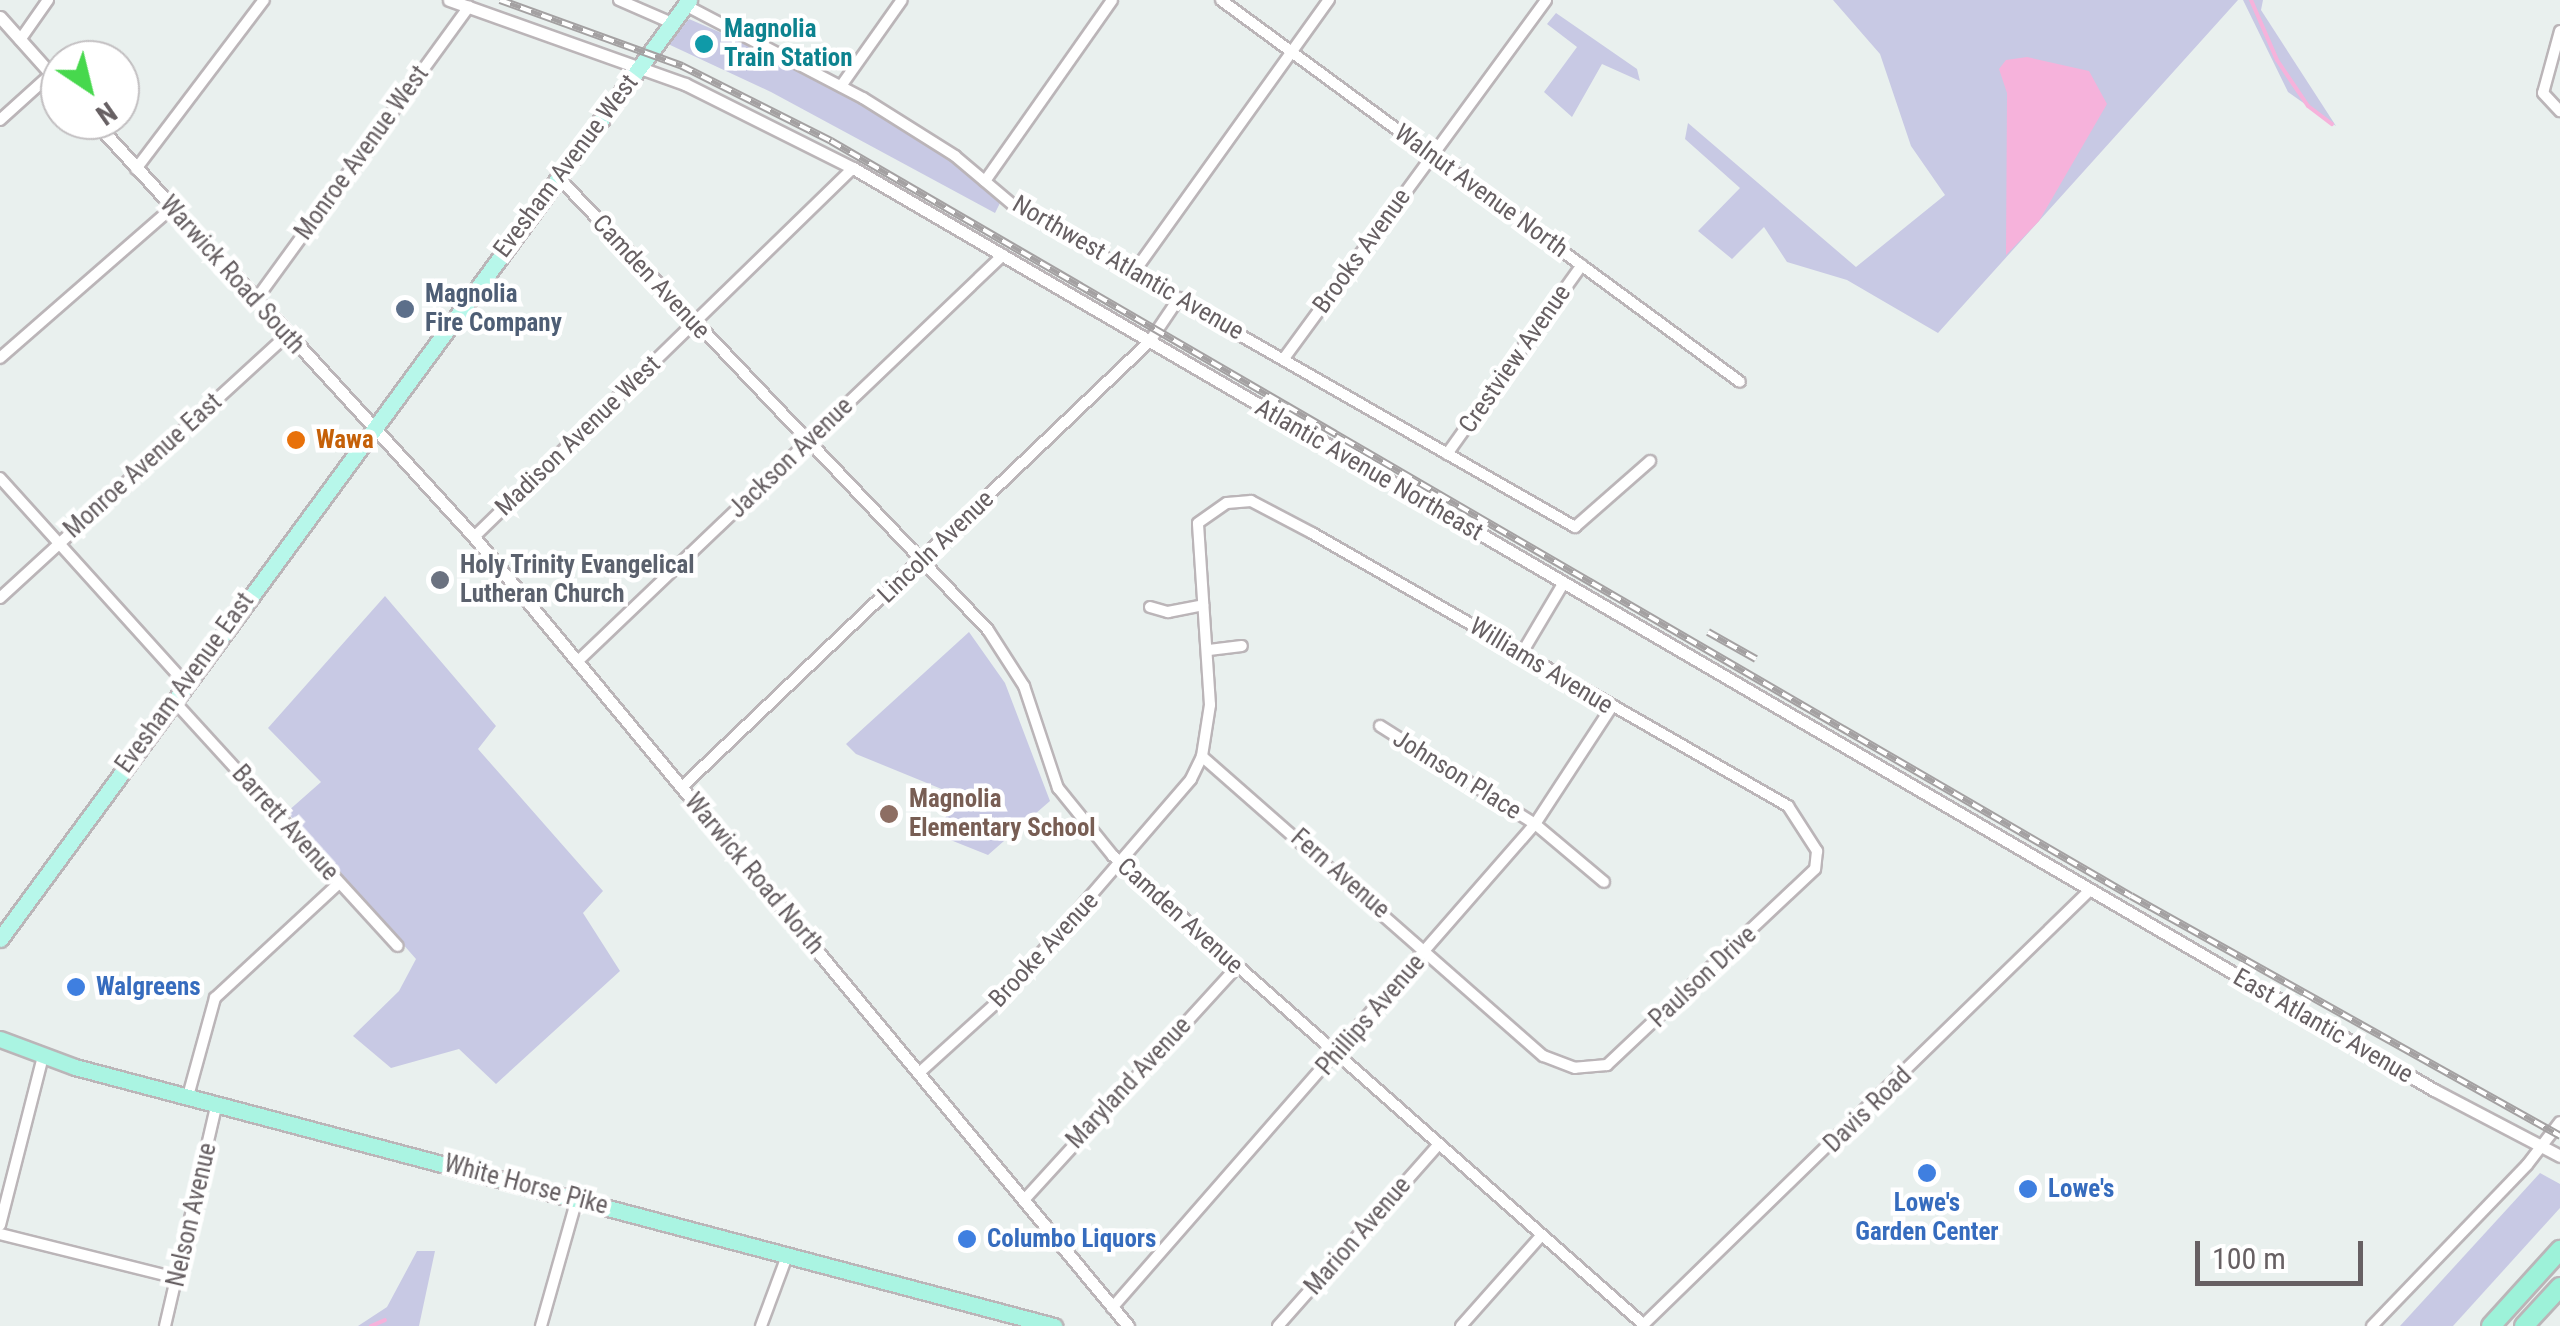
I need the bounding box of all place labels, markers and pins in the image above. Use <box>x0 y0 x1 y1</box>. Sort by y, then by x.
place label: Magnolia Train Station <box>724 15 852 74</box>
marker: Magnolia Train Station <box>693 33 715 55</box>
place label: Magnolia Fire Company <box>425 280 562 339</box>
marker: Magnolia Fire Company <box>394 298 416 320</box>
place label: Wawa <box>316 425 374 455</box>
marker: Wawa <box>285 429 307 451</box>
place label: Holy Trinity Evangelical Lutheran Church <box>460 551 695 610</box>
marker: Holy Trinity Evangelical Lutheran Church <box>429 569 451 591</box>
place label: Magnolia Elementary School <box>909 785 1096 844</box>
marker: Magnolia Elementary School <box>878 803 900 825</box>
place label: Walgreens <box>96 972 201 1002</box>
marker: Walgreens <box>65 976 87 998</box>
marker: Lowe's Garden Center <box>1916 1162 1938 1184</box>
place label: Lowe's <box>2048 1174 2114 1204</box>
marker: Lowe's <box>2017 1178 2039 1200</box>
place label: Lowe's Garden Center <box>1855 1189 1999 1248</box>
place label: Columbo Liquors <box>987 1224 1156 1254</box>
marker: Columbo Liquors <box>956 1228 978 1250</box>

